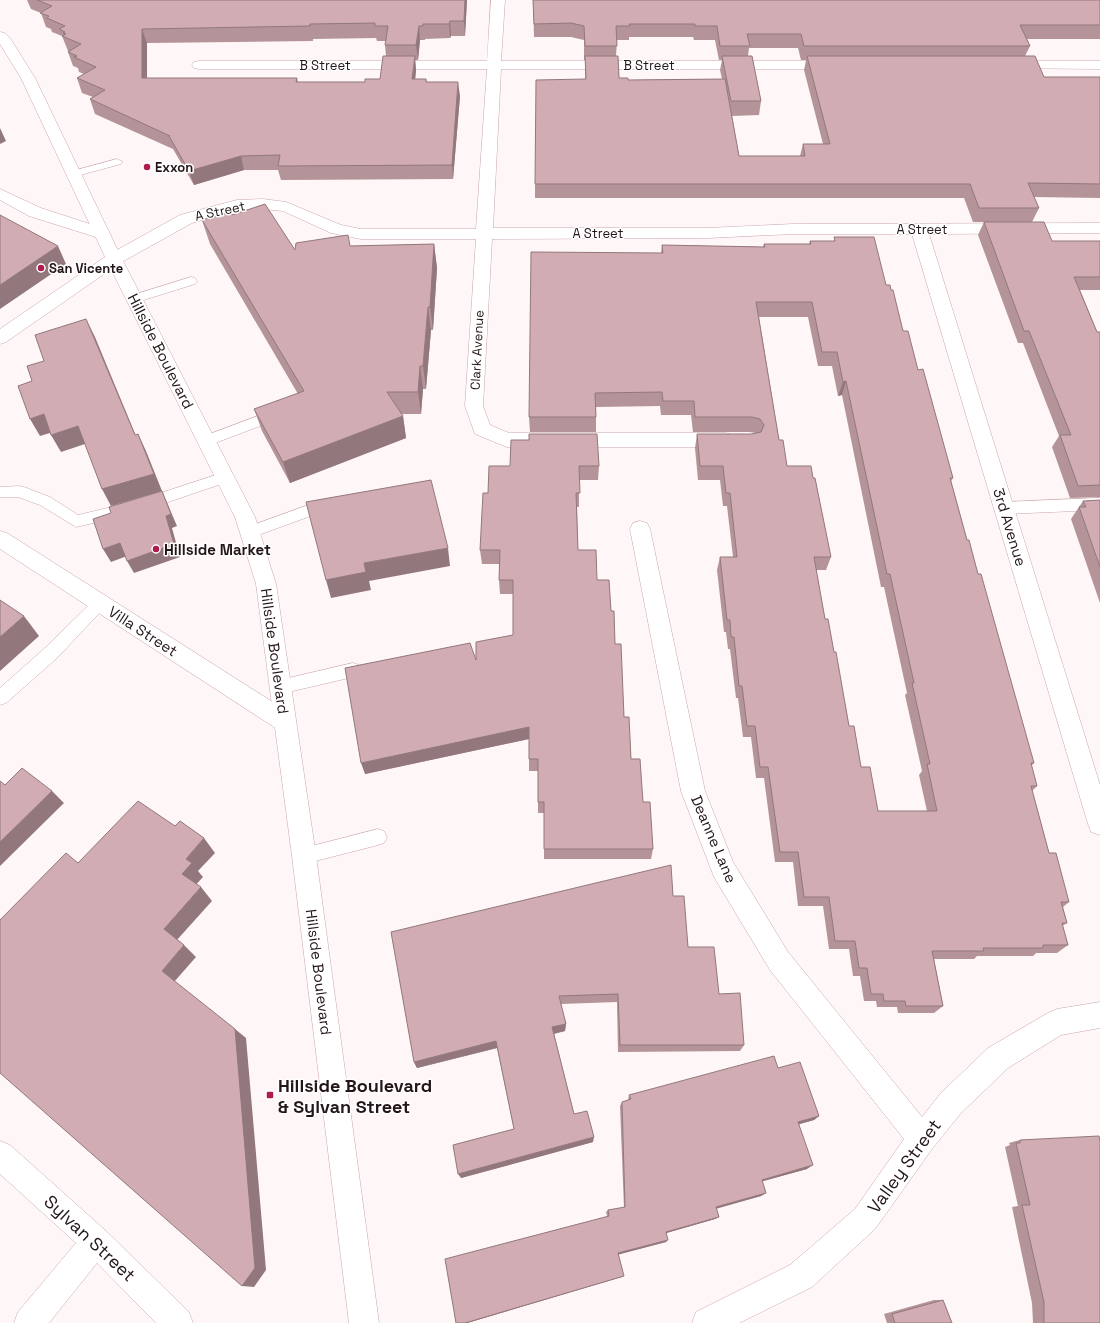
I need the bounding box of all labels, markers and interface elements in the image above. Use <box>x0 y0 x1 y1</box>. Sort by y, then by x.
street label: B Street <box>299 57 351 74</box>
street label: B Street <box>623 57 675 74</box>
place label: Exxon <box>155 159 193 176</box>
marker: Exxon <box>142 162 152 172</box>
street label: A Street <box>193 197 247 225</box>
street label: A Street <box>896 221 948 238</box>
street label: A Street <box>572 225 624 242</box>
place label: San Vicente <box>49 260 123 277</box>
marker: San Vicente <box>36 263 46 273</box>
street label: Hillside Boulevard <box>124 290 198 412</box>
street label: Clark Avenue <box>466 310 488 390</box>
street label: 3rd Avenue <box>989 486 1031 568</box>
place label: Hillside Market <box>164 540 271 559</box>
marker: Hillside Market <box>151 544 161 554</box>
street label: Hillside Boulevard <box>257 587 293 715</box>
street label: Villa Street <box>105 602 181 660</box>
street label: Deanne Lane <box>687 792 741 886</box>
street label: Hillside Boulevard <box>302 908 336 1036</box>
place label: Hillside Boulevard & Sylvan Street <box>278 1074 432 1118</box>
marker: Hillside Boulevard & Sylvan Street <box>265 1090 275 1100</box>
street label: Valley Street <box>862 1114 946 1218</box>
street label: Sylvan Street <box>39 1190 141 1286</box>

